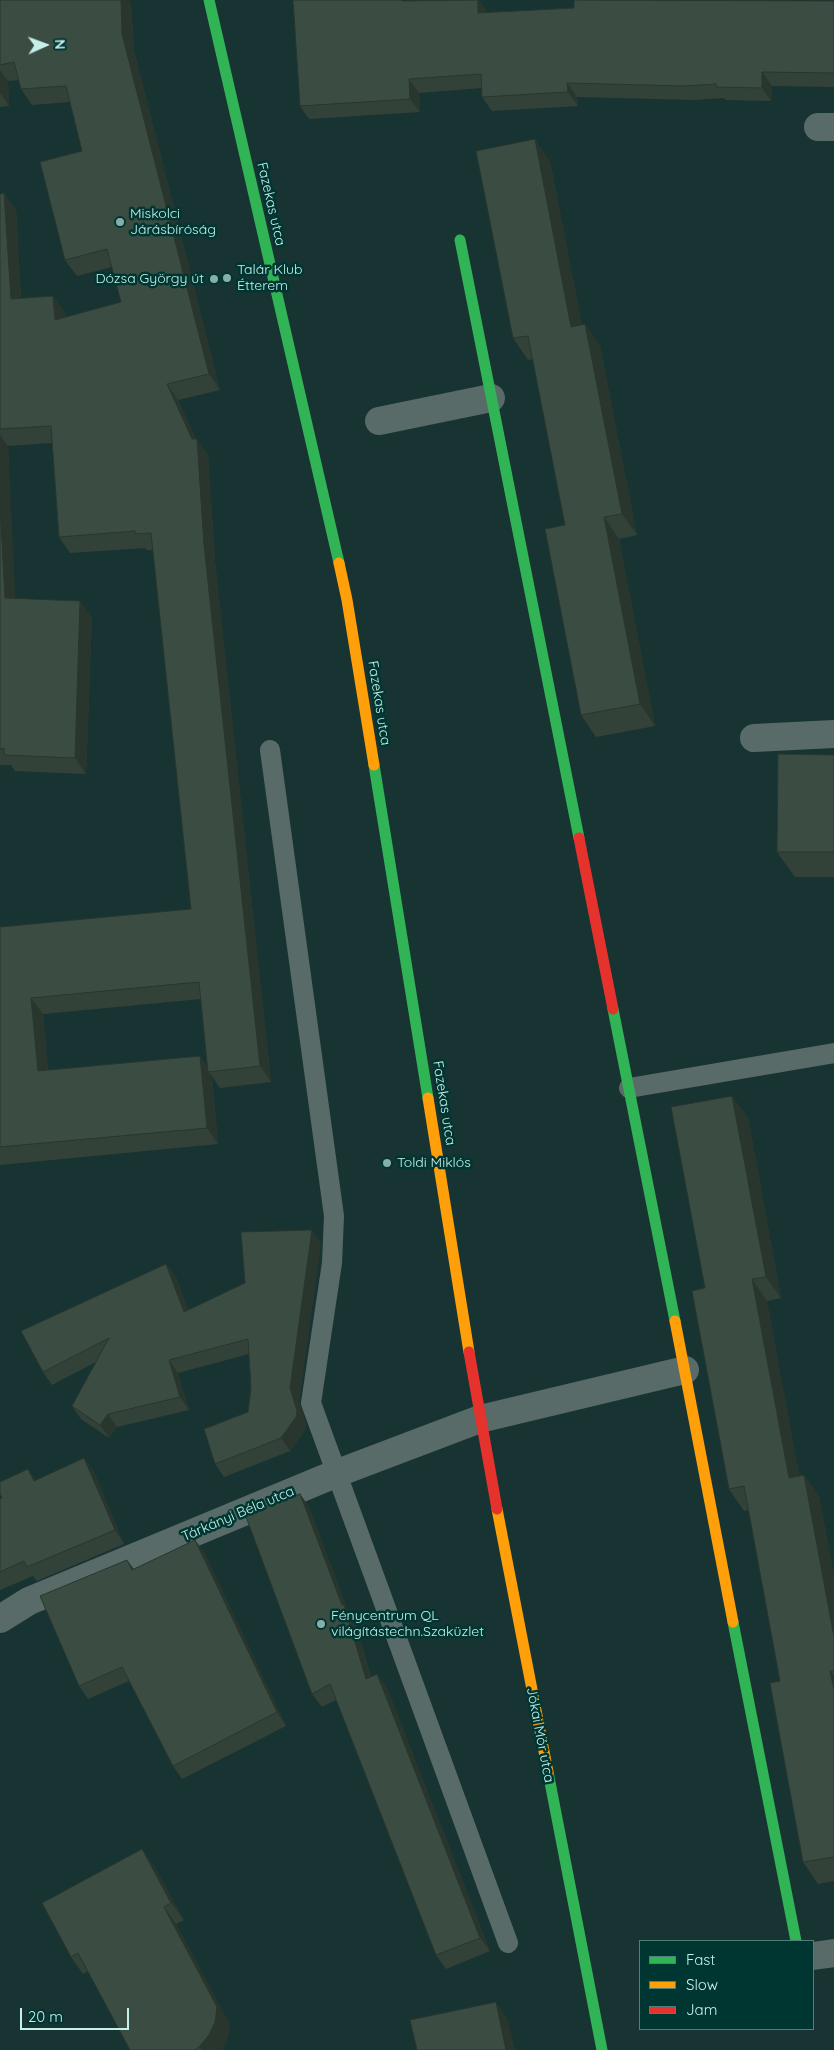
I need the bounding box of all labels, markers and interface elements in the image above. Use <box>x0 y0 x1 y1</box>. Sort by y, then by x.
north arrow <box>20 20 70 70</box>
text: N <box>51 39 69 50</box>
street label: Fazekas utca <box>253 161 289 247</box>
place label: Miskolci Járásbíróság <box>130 206 216 238</box>
marker: Miskolci Járásbíróság <box>114 216 126 228</box>
place label: Talár Klub Étterem <box>237 262 303 294</box>
place label: Dózsa György út <box>95 271 204 287</box>
marker: Talár Klub Étterem <box>221 272 233 284</box>
marker: Dózsa György út <box>208 273 220 285</box>
street label: Fazekas utca <box>364 660 394 746</box>
street label: Fazekas utca <box>429 1060 459 1146</box>
place label: Toldi Miklós <box>397 1155 471 1171</box>
marker: Toldi Miklós <box>381 1157 393 1169</box>
street label: Tárkányi Béla utca <box>179 1483 297 1545</box>
place label: Fénycentrum QL világítástechn.Szaküzlet <box>331 1608 484 1640</box>
marker: Fénycentrum QL világítástechn.Szaküzlet <box>315 1618 327 1630</box>
street label: Jókai Mór utca <box>523 1686 557 1784</box>
legend <box>639 1940 814 2030</box>
text: Fast <box>686 1950 715 1969</box>
text: Slow <box>686 1975 718 1994</box>
scale bar <box>22 1998 131 2030</box>
text: Jam <box>686 2000 717 2019</box>
text: 20 m <box>28 2007 63 2026</box>

